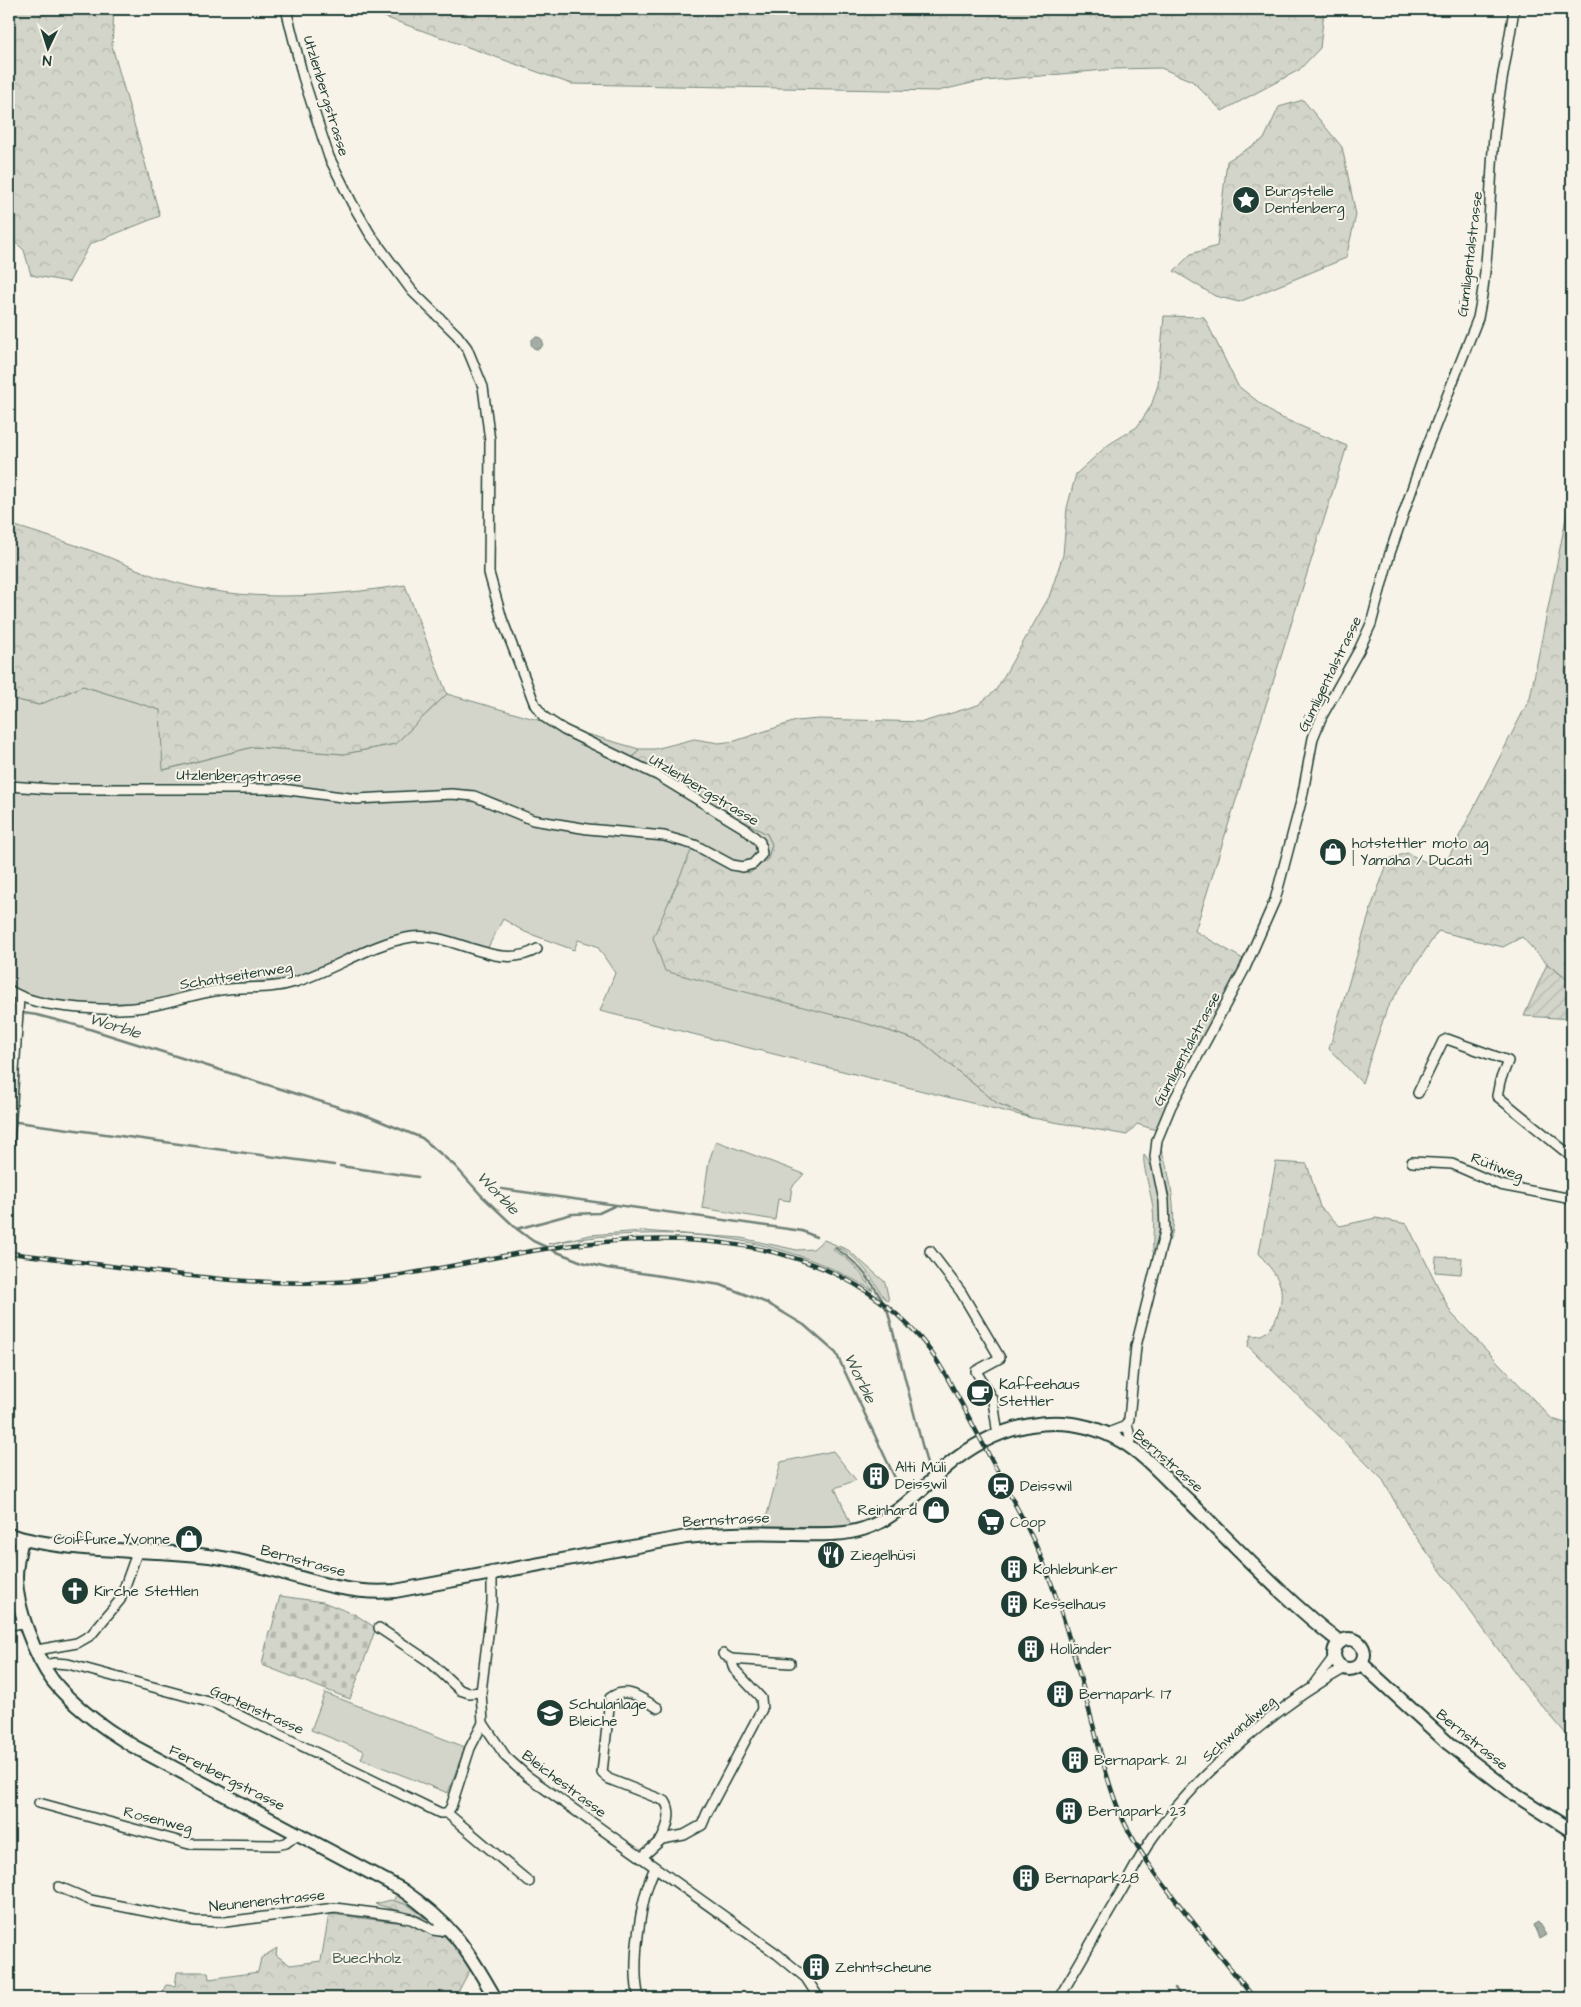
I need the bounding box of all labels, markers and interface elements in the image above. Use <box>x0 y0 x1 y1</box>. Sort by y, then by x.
north arrow <box>22 22 72 72</box>
street label: Utzlenbergstrasse <box>297 33 354 159</box>
text: N <box>42 50 52 70</box>
place label: Burgstelle Dentenberg <box>1265 181 1345 220</box>
place icon: Burgstelle Dentenberg <box>1231 185 1261 215</box>
street label: Gümligentalstrasse <box>1452 190 1489 318</box>
street label: Gümligentalstrasse <box>1293 613 1368 736</box>
street label: Utzlenbergstrasse <box>644 749 763 832</box>
street label: Utzlenbergstrasse <box>176 764 302 789</box>
place label: hotstettler moto ag | Yamaha / Ducati <box>1352 833 1489 871</box>
shop icon: hotstettler moto ag | Yamaha / Ducati <box>1318 837 1348 867</box>
street label: Schattseitenweg <box>178 957 294 996</box>
street label: Gümligentalstrasse <box>1148 988 1227 1110</box>
water label: Worble <box>86 1008 145 1045</box>
street label: Rütiweg <box>1467 1147 1527 1188</box>
water label: Worble <box>472 1166 525 1221</box>
water label: Worble <box>838 1349 882 1408</box>
place label: Kaffeehaus Stettler <box>999 1374 1080 1412</box>
cafe icon: Kaffeehaus Stettler <box>965 1378 995 1408</box>
street label: Bernstrasse <box>1128 1424 1208 1498</box>
place label: Alti Müli Deisswil <box>895 1457 947 1495</box>
building icon: Alti Müli Deisswil <box>861 1461 891 1491</box>
station icon: Deisswil <box>986 1471 1016 1501</box>
place label: Deisswil <box>1020 1476 1072 1497</box>
shop icon: Reinhard <box>921 1495 951 1525</box>
place label: Reinhard <box>857 1500 917 1521</box>
street label: Bernstrasse <box>682 1507 770 1533</box>
supermarket icon: Coop <box>976 1507 1006 1537</box>
place label: Coop <box>1010 1512 1046 1533</box>
shop icon: Coiffure Yvonne <box>174 1524 204 1554</box>
place label: Coiffure Yvonne <box>54 1529 170 1550</box>
street label: Bernstrasse <box>258 1540 348 1582</box>
restaurant icon: Ziegelhüsi <box>816 1540 846 1570</box>
place label: Ziegelhüsi <box>850 1545 916 1567</box>
building icon: Kohlebunker <box>999 1554 1029 1584</box>
place label: Kohlebunker <box>1033 1559 1118 1580</box>
church icon: Kirche Stettlen <box>60 1576 90 1606</box>
place label: Kirche Stettlen <box>94 1581 199 1602</box>
building icon: Kesselhaus <box>999 1589 1029 1619</box>
place label: Kesselhaus <box>1033 1594 1106 1615</box>
building icon: Holländer <box>1016 1634 1046 1664</box>
place label: Holländer <box>1050 1639 1111 1660</box>
building icon: Bernapark 17 <box>1045 1679 1075 1709</box>
street label: Gartenstrasse <box>207 1680 307 1740</box>
place label: Bernapark 17 <box>1079 1684 1172 1705</box>
street label: Schwandiweg <box>1197 1691 1281 1768</box>
place label: Schulanlage Bleiche <box>569 1694 647 1732</box>
school or university icon: Schulanlage Bleiche <box>535 1698 565 1728</box>
street label: Bernstrasse <box>1431 1704 1513 1776</box>
street label: Ferenbergstrasse <box>165 1740 289 1817</box>
street label: Bleichestrasse <box>517 1745 611 1823</box>
building icon: Bernapark 21 <box>1060 1745 1090 1775</box>
place label: Bernapark 21 <box>1094 1750 1186 1771</box>
building icon: Bernapark 23 <box>1054 1796 1084 1826</box>
street label: Rosenweg <box>121 1801 195 1840</box>
place label: Bernapark 23 <box>1088 1801 1186 1822</box>
building icon: Bernapark28 <box>1011 1863 1041 1893</box>
place label: Bernapark28 <box>1045 1868 1139 1889</box>
street label: Neunenenstrasse <box>208 1884 326 1918</box>
park label: Buechholz <box>333 1948 402 1969</box>
building icon: Zehntscheune <box>801 1952 831 1982</box>
place label: Zehntscheune <box>835 1957 932 1978</box>

